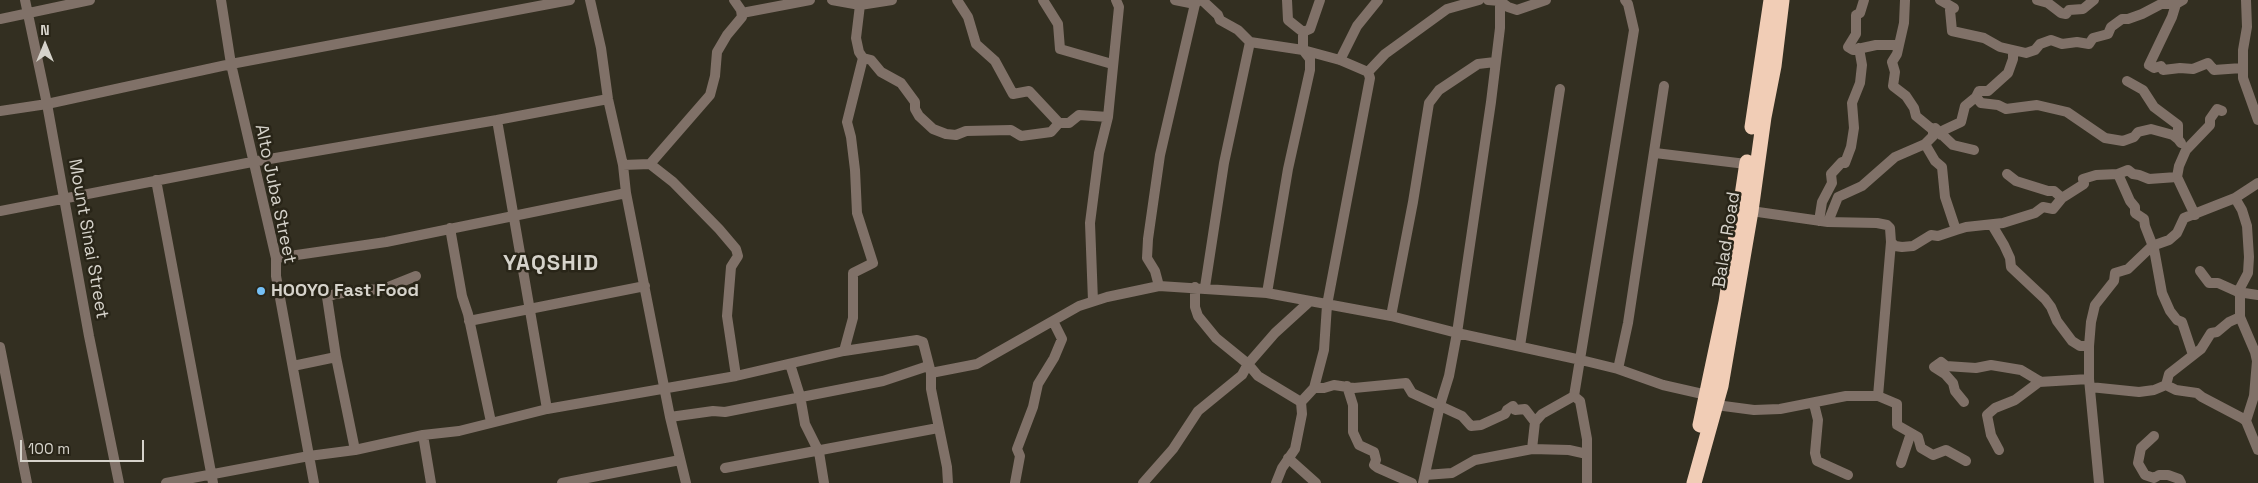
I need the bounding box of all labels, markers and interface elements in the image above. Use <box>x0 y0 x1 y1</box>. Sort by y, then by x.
north arrow <box>20 20 70 70</box>
text: N <box>40 21 50 39</box>
street label: Alto Juba Street <box>250 122 300 266</box>
street label: Mount Sinai Street <box>63 157 113 321</box>
street label: Balad Road <box>1709 190 1745 290</box>
district label: YAQSHID <box>502 251 600 277</box>
place label: HOOYO Fast Food <box>271 280 419 302</box>
marker: HOOYO Fast Food <box>255 285 267 297</box>
scale bar <box>22 430 146 462</box>
text: 100 m <box>28 439 70 458</box>

